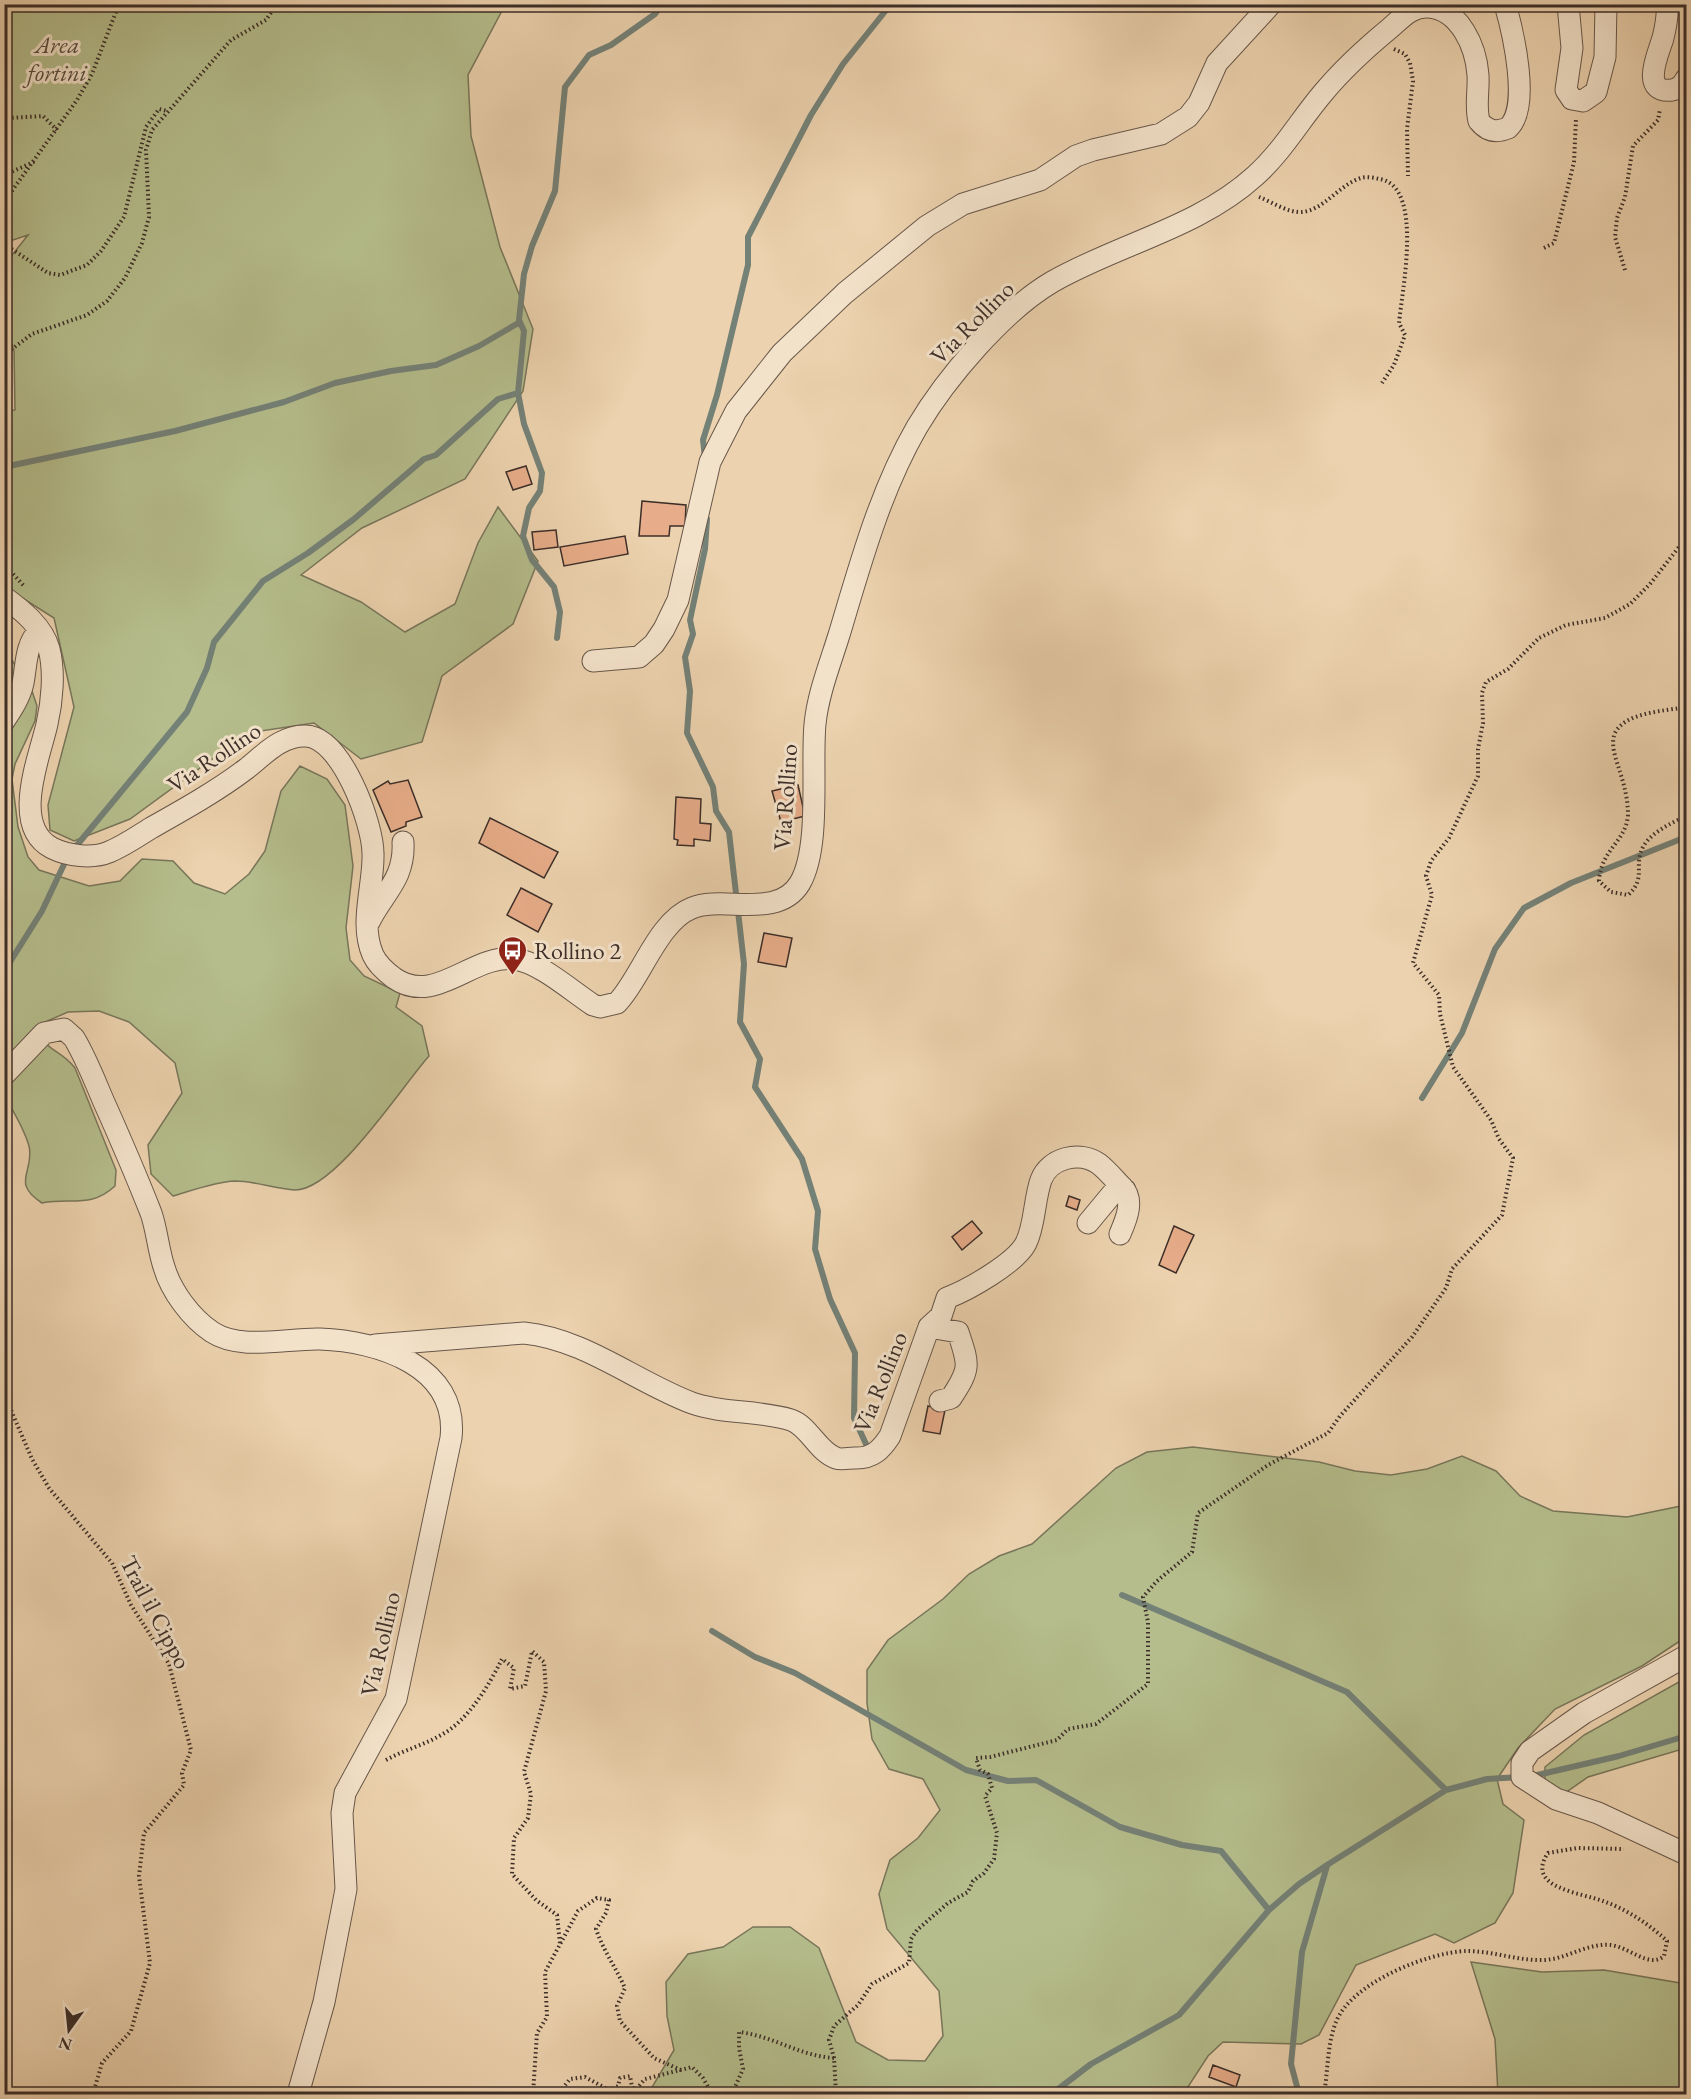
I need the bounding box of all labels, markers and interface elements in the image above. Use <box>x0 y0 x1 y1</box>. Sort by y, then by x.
park label: Area fortini <box>22 29 88 88</box>
street label: Via Rollino <box>923 273 1021 371</box>
street label: Via Rollino <box>161 714 267 800</box>
street label: Via Rollino <box>766 743 804 851</box>
bus stop icon: Rollino 2 <box>497 934 529 976</box>
place label: Rollino 2 <box>534 935 621 966</box>
street label: Via Rollino <box>846 1327 914 1437</box>
street label: Trail il Cippo <box>113 1550 199 1674</box>
street label: Via Rollino <box>353 1589 407 1699</box>
north arrow <box>39 2000 99 2060</box>
text: N <box>56 2032 74 2056</box>

